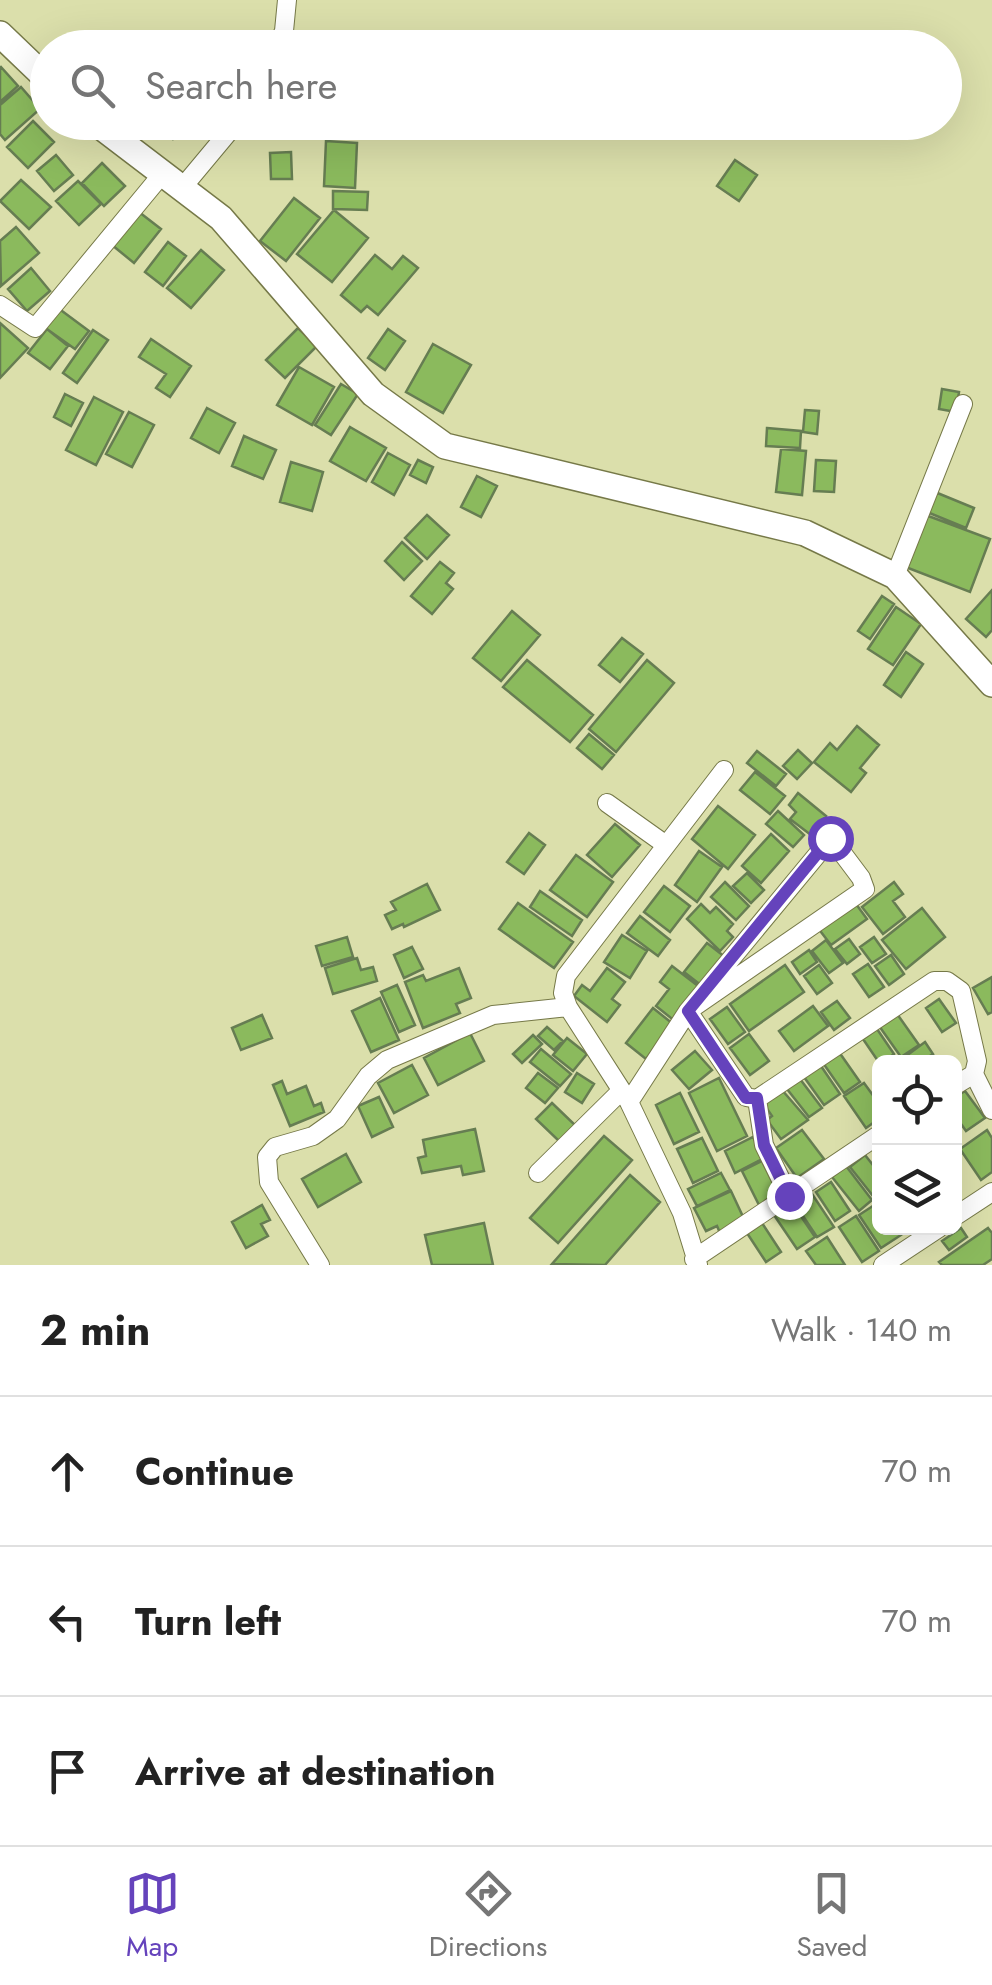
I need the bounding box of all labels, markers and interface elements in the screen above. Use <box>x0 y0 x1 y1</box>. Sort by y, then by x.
search box <box>30 30 962 140</box>
icon: search <box>65 58 120 113</box>
text: Search here <box>145 58 337 113</box>
route start <box>808 816 854 862</box>
map controls <box>872 1055 962 1235</box>
button: locate <box>872 1055 962 1145</box>
button: layers <box>872 1145 962 1235</box>
route end <box>767 1174 813 1220</box>
text: 2 min <box>40 1300 150 1361</box>
text: Walk · 140 m <box>771 1307 952 1353</box>
icon: ahead <box>40 1444 95 1499</box>
text: Continue <box>135 1444 294 1499</box>
text: 70 m <box>881 1448 952 1494</box>
icon: left <box>40 1594 95 1649</box>
text: Turn left <box>135 1594 281 1649</box>
text: 70 m <box>881 1598 952 1644</box>
icon: arrive <box>40 1744 95 1799</box>
text: Arrive at destination <box>135 1744 496 1799</box>
tab: Map <box>125 1866 180 1967</box>
tab: Directions <box>429 1866 547 1967</box>
tab: Saved <box>796 1866 867 1967</box>

